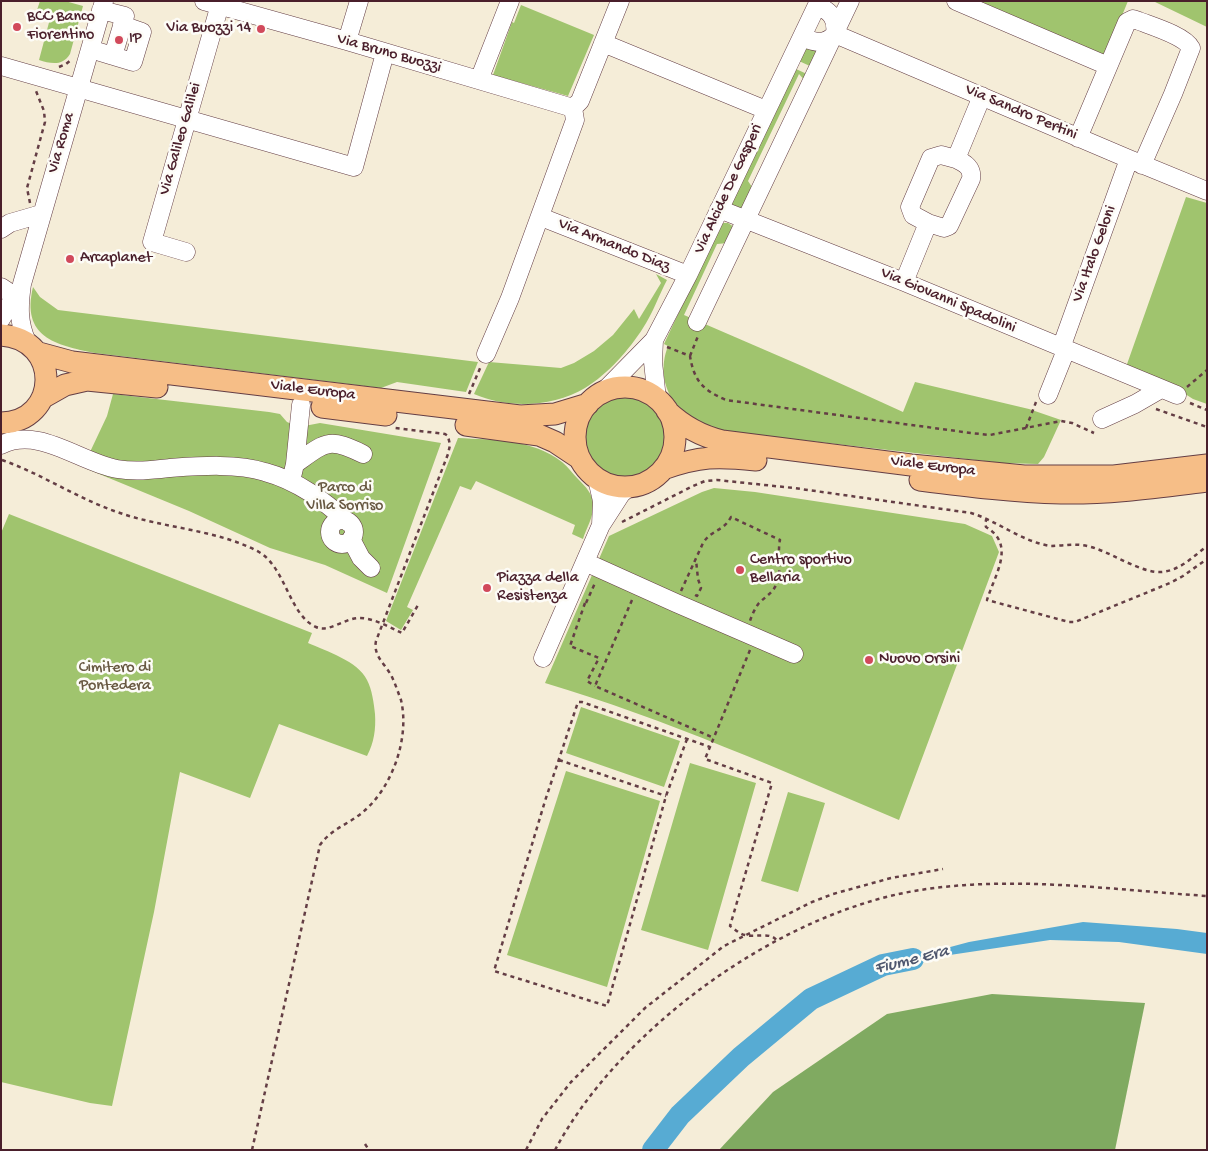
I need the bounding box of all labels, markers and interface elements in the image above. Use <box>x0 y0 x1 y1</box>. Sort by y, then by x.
place label: BCC Banco Fiorentino <box>27 8 95 46</box>
place label: Via Buozzi 14 <box>167 19 251 39</box>
marker: BCC Banco Fiorentino <box>11 21 23 33</box>
marker: Via Buozzi 14 <box>255 23 267 35</box>
place label: IP <box>129 30 142 50</box>
street label: Via Bruno Buozzi <box>335 30 443 78</box>
marker: IP <box>113 34 125 46</box>
street label: Via Galileo Galilei <box>156 81 206 197</box>
street label: Via Sandro Pertini <box>962 81 1080 145</box>
street label: Via Roma <box>44 111 80 175</box>
street label: Via Alcide De Gasperi <box>691 121 767 257</box>
street label: Via Italo Geloni <box>1069 203 1121 305</box>
street label: Via Armando Diaz <box>555 215 673 277</box>
place label: Arcaplanet <box>80 249 152 269</box>
marker: Arcaplanet <box>64 253 76 265</box>
street label: Via Giovanni Spadolini <box>877 264 1019 338</box>
street label: Viale Europa <box>270 376 356 406</box>
street label: Viale Europa <box>890 452 976 482</box>
park label: Parco di Villa Sorriso <box>307 479 383 517</box>
place label: Centro sportivo Bellaria <box>750 551 852 589</box>
marker: Centro sportivo Bellaria <box>734 564 746 576</box>
place label: Piazza della Resistenza <box>497 569 579 607</box>
marker: Piazza della Resistenza <box>481 582 493 594</box>
place label: Nuovo Orsini <box>879 650 960 670</box>
marker: Nuovo Orsini <box>863 654 875 666</box>
park label: Cimitero di Pontedera <box>79 659 151 697</box>
water label: Fiume Era <box>873 941 951 981</box>

